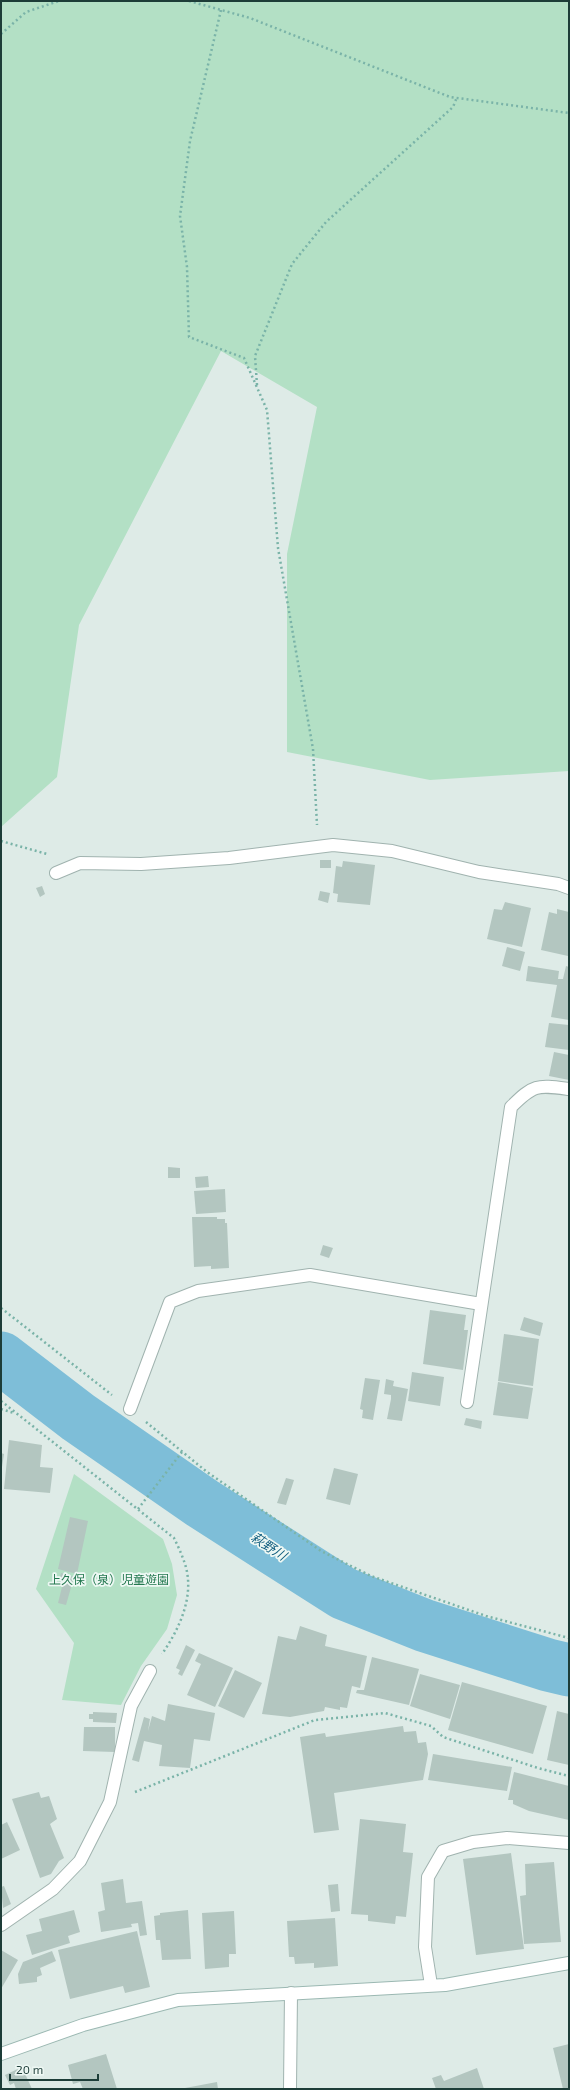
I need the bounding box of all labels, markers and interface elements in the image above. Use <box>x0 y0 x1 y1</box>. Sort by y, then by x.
water label: 萩野川 <box>248 1529 291 1564</box>
park label: 上久保（泉）児童遊園 <box>49 1572 169 1586</box>
scale bar <box>10 2056 98 2082</box>
text: 20 m <box>16 2062 43 2076</box>

